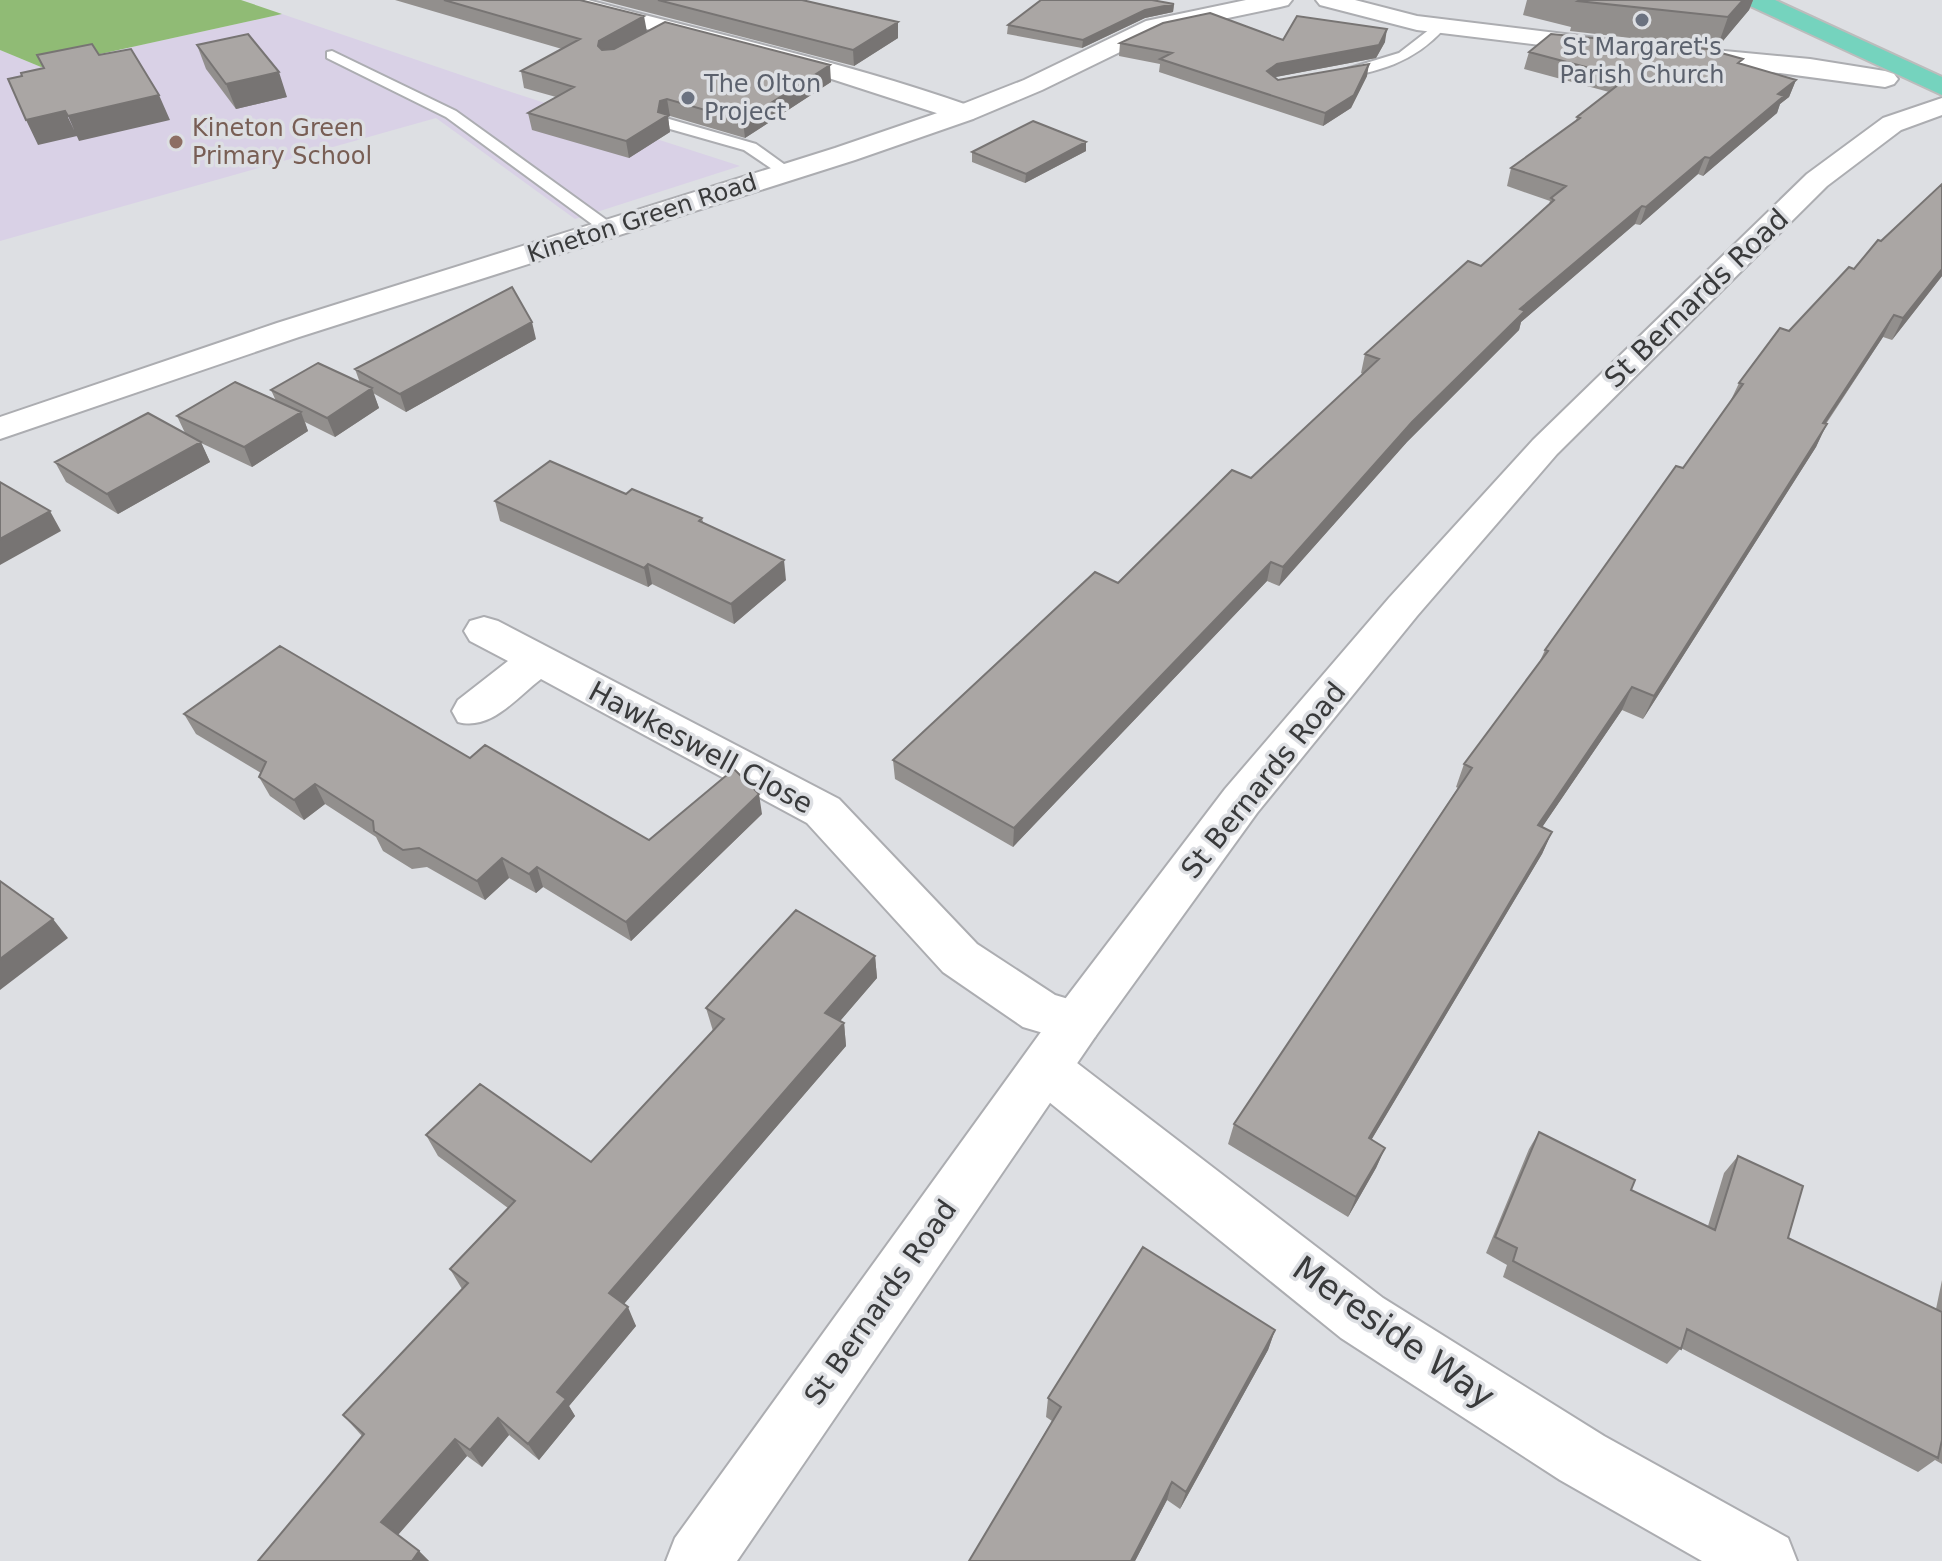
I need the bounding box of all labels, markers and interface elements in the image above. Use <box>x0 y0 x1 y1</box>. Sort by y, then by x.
marker: St Margaret's Parish Church <box>1633 11 1651 29</box>
place label: St Margaret's Parish Church <box>1560 33 1724 89</box>
place label: The Olton Project <box>703 70 821 126</box>
marker: The Olton Project <box>679 89 697 107</box>
place label: Kineton Green Primary School <box>192 114 372 170</box>
marker: Kineton Green Primary School <box>167 133 185 151</box>
street label: Kineton Green Road <box>524 168 760 268</box>
street label: St Bernards Road <box>1598 202 1795 394</box>
street label: Hawkeswell Close <box>583 674 818 820</box>
street label: St Bernards Road <box>1174 676 1353 885</box>
street label: St Bernards Road <box>797 1193 963 1411</box>
street label: Mereside Way <box>1285 1248 1503 1416</box>

